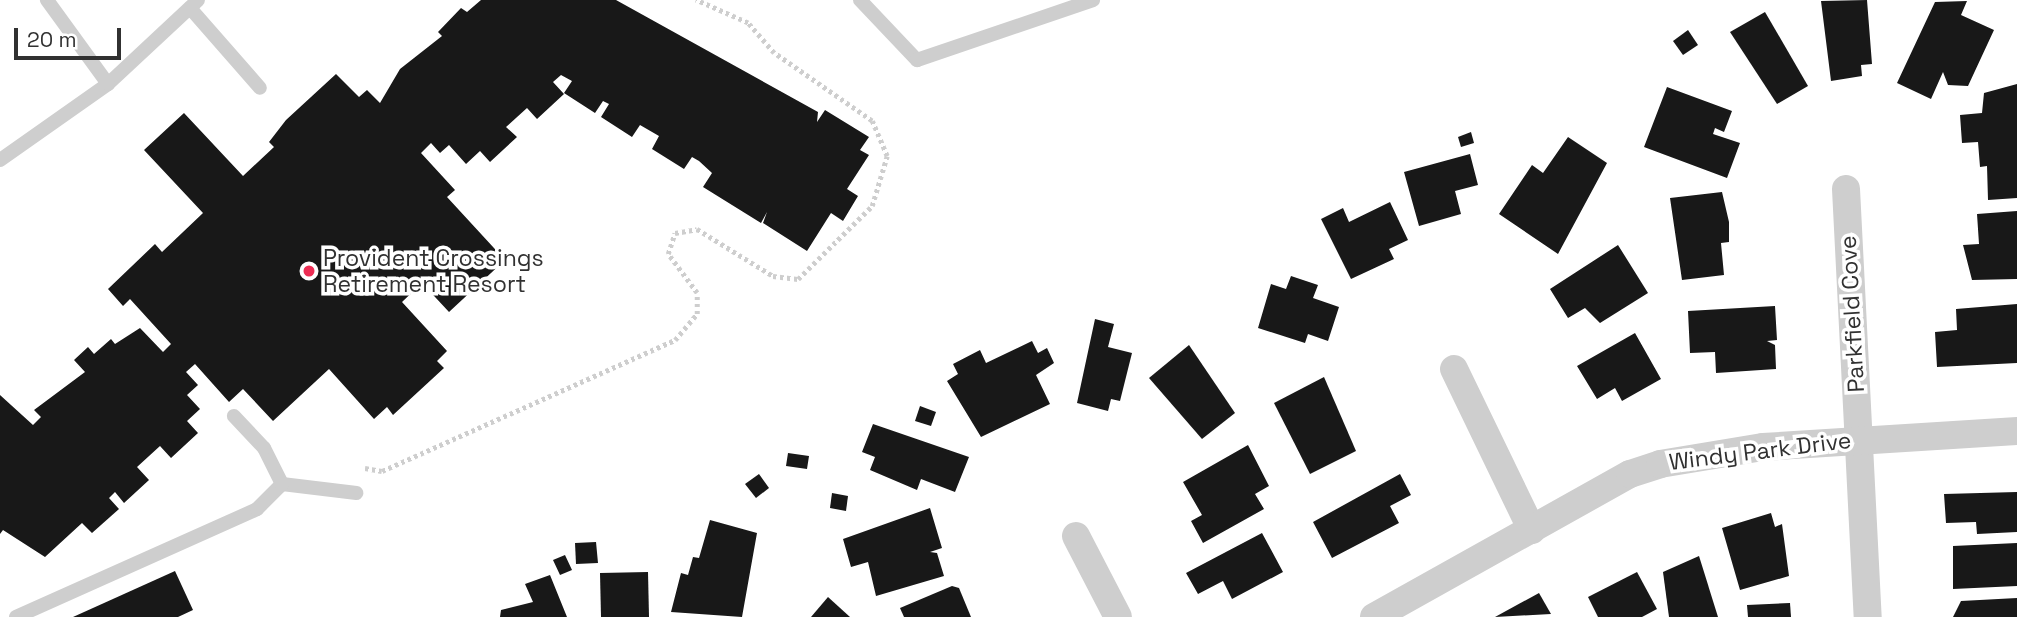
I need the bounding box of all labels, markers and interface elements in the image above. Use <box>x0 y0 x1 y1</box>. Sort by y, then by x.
scale bar <box>18 14 124 58</box>
text: 20 m <box>27 26 77 53</box>
street label: Parkfield Cove <box>1834 235 1870 393</box>
place label: Provident Crossings Retirement Resort <box>323 244 544 298</box>
marker: Provident Crossings Retirement Resort <box>301 263 317 279</box>
street label: Windy Park Drive <box>1667 426 1853 476</box>

